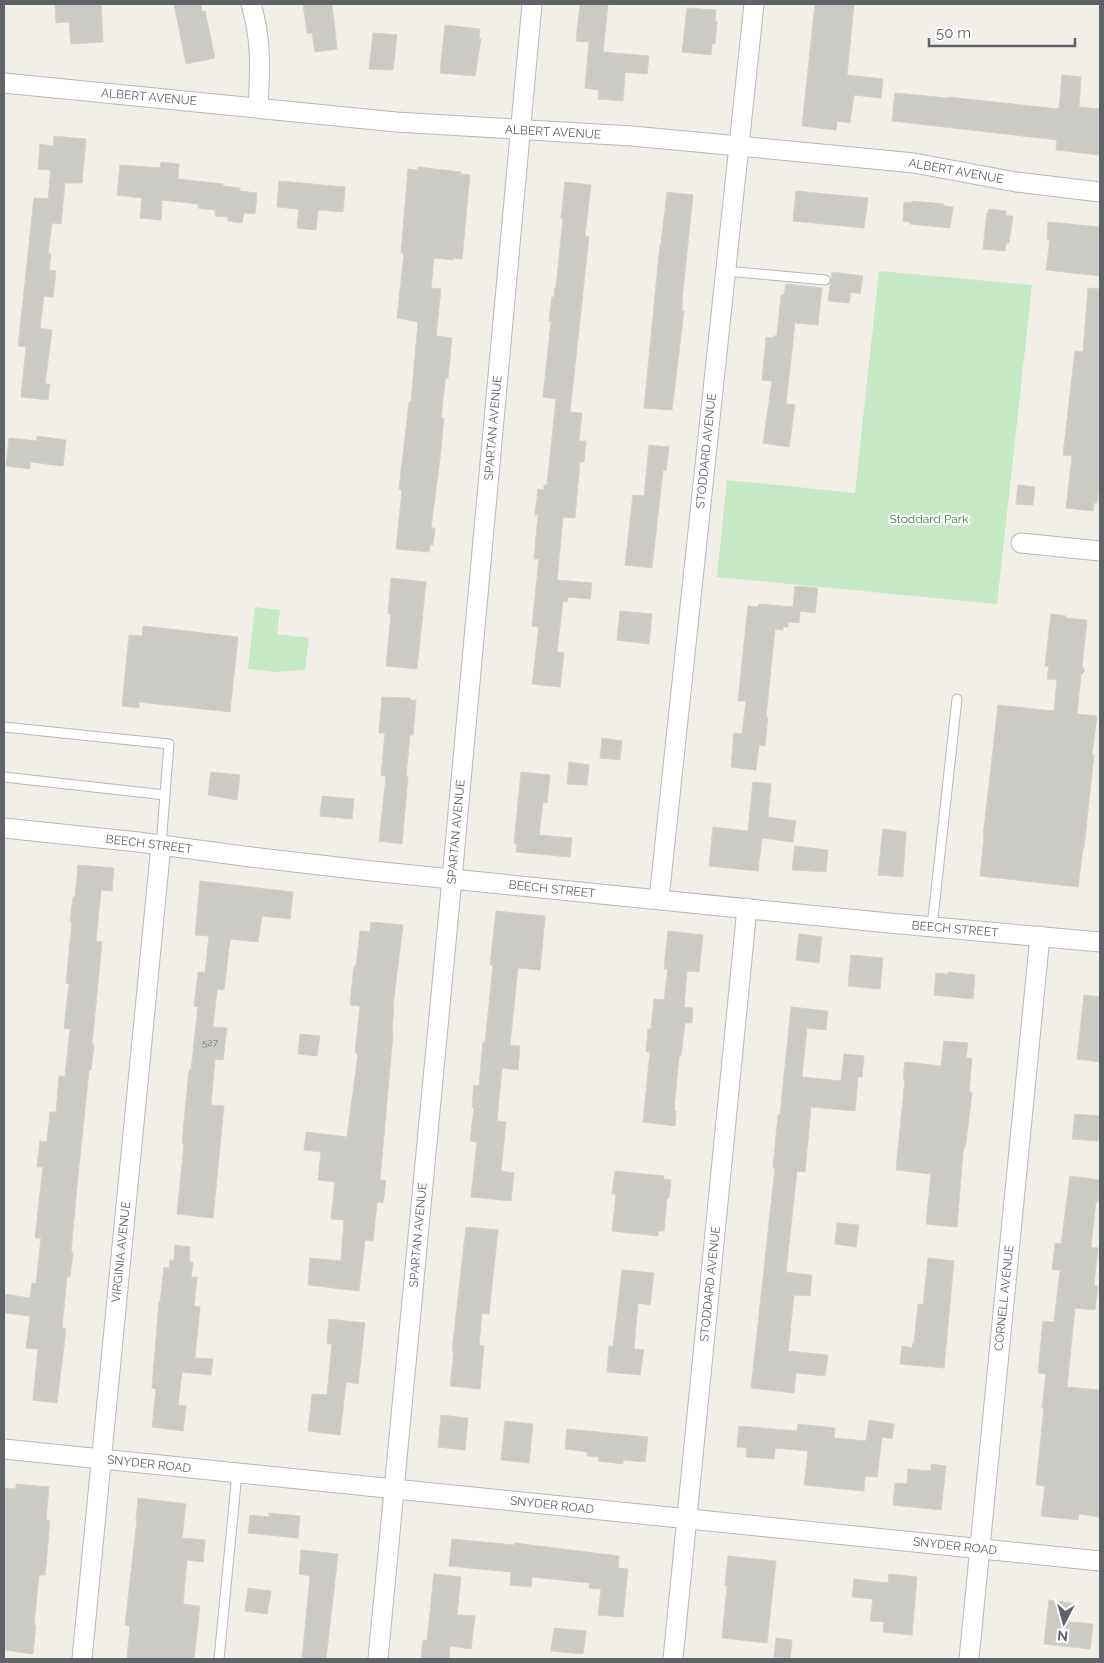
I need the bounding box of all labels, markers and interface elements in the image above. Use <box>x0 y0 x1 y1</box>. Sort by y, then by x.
scale bar <box>929 15 1075 47</box>
text: 50 m <box>936 24 971 42</box>
street label: ALBERT AVENUE <box>100 86 198 108</box>
street label: ALBERT AVENUE <box>505 122 601 142</box>
street label: ALBERT AVENUE <box>907 156 1005 186</box>
street label: SPARTAN AVENUE <box>481 375 505 481</box>
street label: STODDARD AVENUE <box>693 393 719 509</box>
park label: Stoddard Park <box>890 512 969 526</box>
street label: SPARTAN AVENUE <box>444 779 468 885</box>
street label: BEECH STREET <box>105 832 194 856</box>
street label: BEECH STREET <box>508 877 597 901</box>
street label: BEECH STREET <box>911 918 1000 940</box>
house number: 527 <box>202 1037 219 1048</box>
street label: SPARTAN AVENUE <box>406 1182 430 1288</box>
street label: VIRGINIA AVENUE <box>109 1201 133 1303</box>
street label: STODDARD AVENUE <box>697 1226 723 1342</box>
street label: CORNELL AVENUE <box>991 1244 1017 1352</box>
street label: SNYDER ROAD <box>106 1453 192 1475</box>
street label: SNYDER ROAD <box>509 1494 595 1516</box>
street label: SNYDER ROAD <box>912 1535 998 1557</box>
north arrow <box>1039 1598 1089 1648</box>
text: N <box>1056 1627 1069 1644</box>

